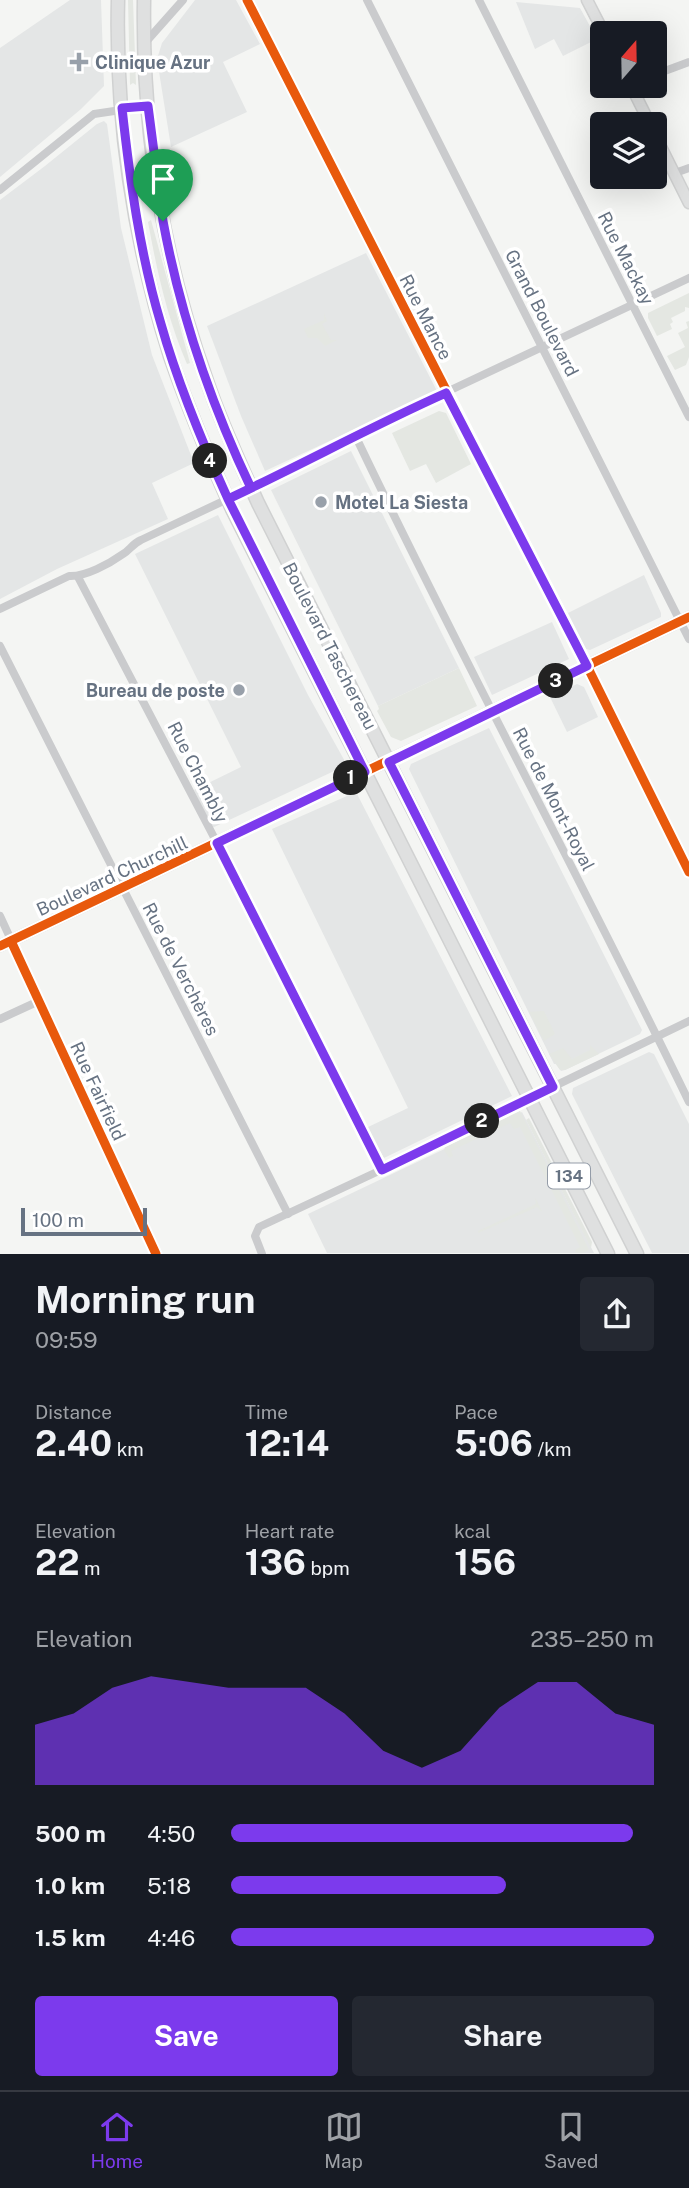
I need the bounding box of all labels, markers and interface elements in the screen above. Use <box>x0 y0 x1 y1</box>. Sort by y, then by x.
north arrow <box>590 21 667 98</box>
map controls <box>590 21 667 189</box>
marker: Clinique Azur <box>69 52 89 72</box>
place label: Clinique Azur <box>95 52 211 73</box>
button: layers <box>590 112 667 189</box>
pin <box>133 149 193 221</box>
icon: arrive <box>144 160 182 198</box>
street label: Rue Mackay <box>594 208 659 308</box>
street label: Grand Boulevard <box>501 246 583 380</box>
street label: Rue Mance <box>396 271 456 363</box>
pin: 4 <box>192 444 228 478</box>
text: 4 <box>203 449 216 471</box>
place label: Motel La Siesta <box>335 492 468 513</box>
marker: Motel La Siesta <box>313 494 329 510</box>
street label: Boulevard Taschereau <box>279 559 381 733</box>
pin: 3 <box>538 664 574 698</box>
text: 3 <box>549 669 562 691</box>
place label: Bureau de poste <box>86 680 225 701</box>
marker: Bureau de poste <box>231 682 247 698</box>
street label: Rue Chambly <box>164 718 233 826</box>
street label: Rue de Mont-Royal <box>509 724 599 874</box>
pin: 1 <box>334 760 368 796</box>
text: 1 <box>346 766 355 788</box>
street label: Boulevard Churchill <box>33 832 191 920</box>
street label: Rue de Verchères <box>138 899 224 1039</box>
street label: Rue Fairfield <box>66 1038 130 1144</box>
pin: 2 <box>464 1104 500 1138</box>
text: 2 <box>475 1109 488 1131</box>
road number: 134 <box>548 1164 590 1188</box>
scale bar <box>21 1204 147 1236</box>
text: 100 m <box>32 1209 84 1231</box>
text: Morning run <box>35 1277 256 1322</box>
button: share <box>580 1277 654 1351</box>
text: 09:59 <box>35 1326 98 1353</box>
text: Distance <box>35 1401 112 1423</box>
text: Time <box>245 1401 288 1423</box>
text: Pace <box>454 1401 498 1423</box>
text: 2.40 <box>35 1423 112 1464</box>
text: 12:14 <box>245 1423 329 1464</box>
text: 5:06 <box>454 1423 533 1464</box>
text: km <box>112 1438 144 1460</box>
text: /km <box>533 1438 571 1460</box>
text: Elevation <box>35 1520 116 1542</box>
text: Heart rate <box>245 1520 334 1542</box>
text: kcal <box>454 1520 491 1542</box>
text: 22 <box>35 1542 79 1583</box>
text: 136 <box>245 1542 306 1583</box>
text: 156 <box>454 1542 516 1583</box>
text: m <box>79 1557 101 1579</box>
text: bpm <box>306 1557 350 1579</box>
text: Elevation <box>35 1625 133 1652</box>
text: 235–250 m <box>530 1625 654 1652</box>
text: 500 m <box>35 1820 106 1847</box>
text: 4:50 <box>147 1820 195 1847</box>
text: 1.0 km <box>35 1872 105 1899</box>
text: 5:18 <box>147 1872 191 1899</box>
text: 1.5 km <box>35 1924 106 1951</box>
text: 4:46 <box>147 1924 195 1951</box>
button: Save <box>35 1996 338 2076</box>
button: Share <box>352 1996 654 2076</box>
tab: Home <box>91 2108 143 2172</box>
tab: Map <box>324 2108 363 2172</box>
tab: Saved <box>544 2108 598 2172</box>

